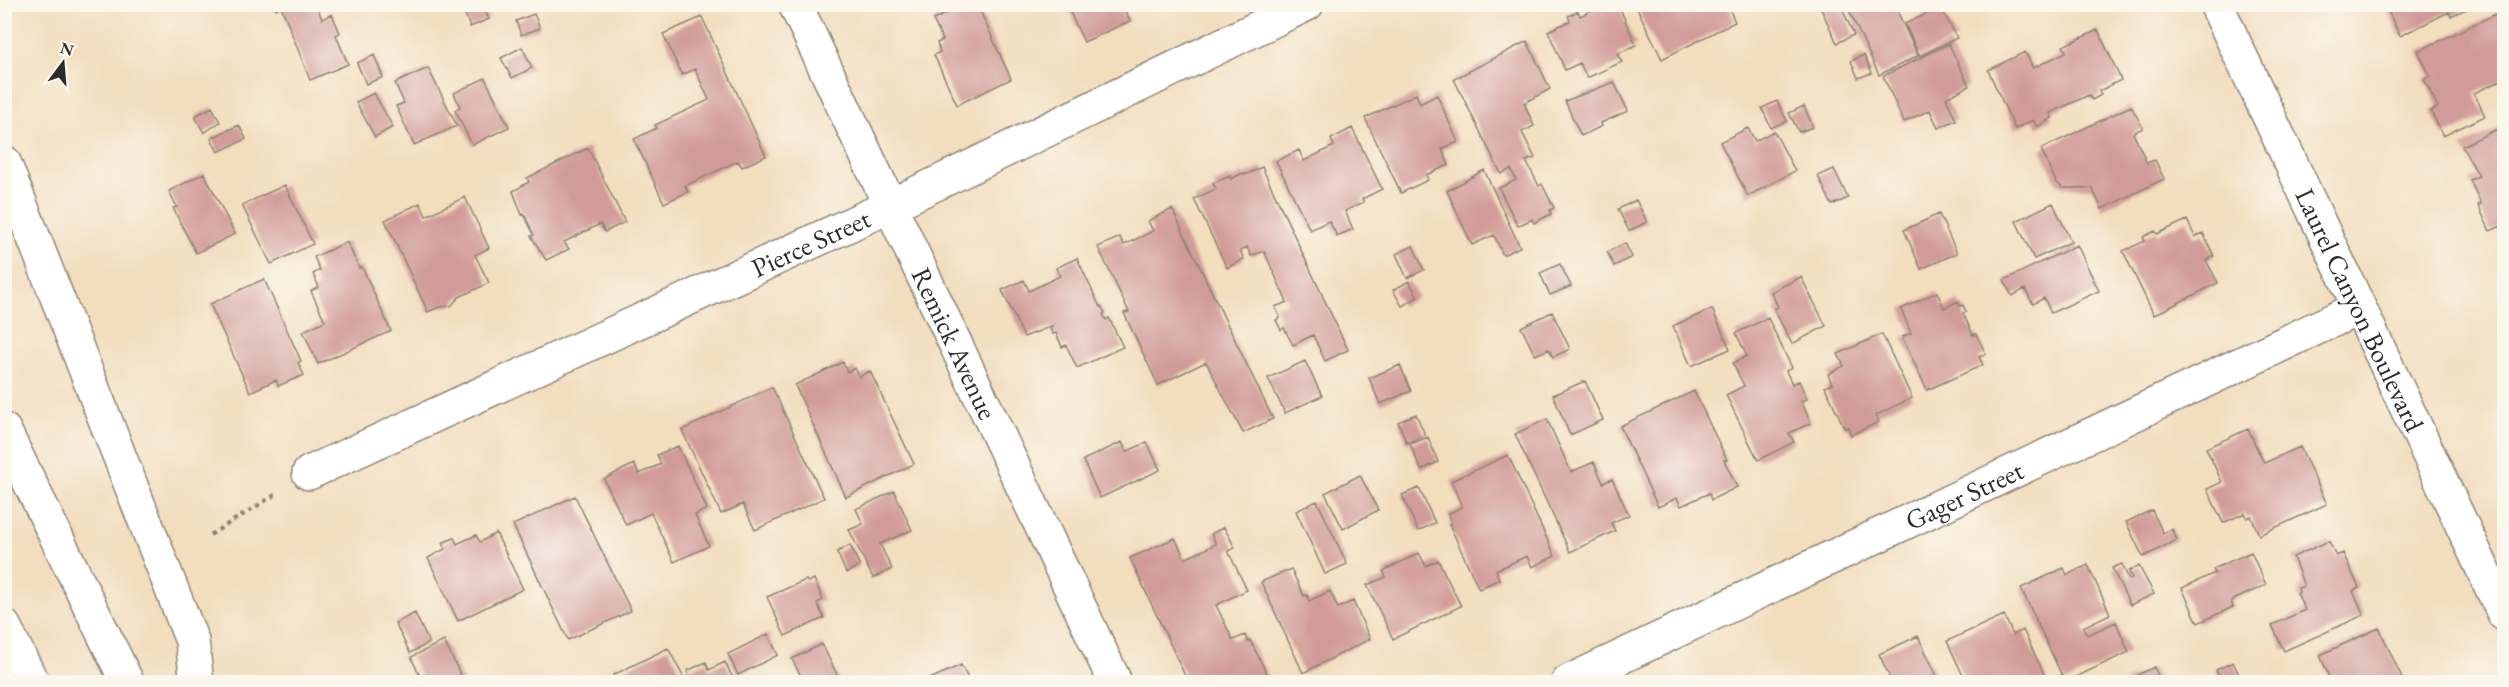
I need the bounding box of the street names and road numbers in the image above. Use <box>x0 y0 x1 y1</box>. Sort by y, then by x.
street label: Laurel Canyon Boulevard <box>2288 182 2433 437</box>
street label: Pierce Street <box>746 200 876 285</box>
street label: Remick Avenue <box>904 261 1006 425</box>
street label: Gager Street <box>1899 452 2029 538</box>

